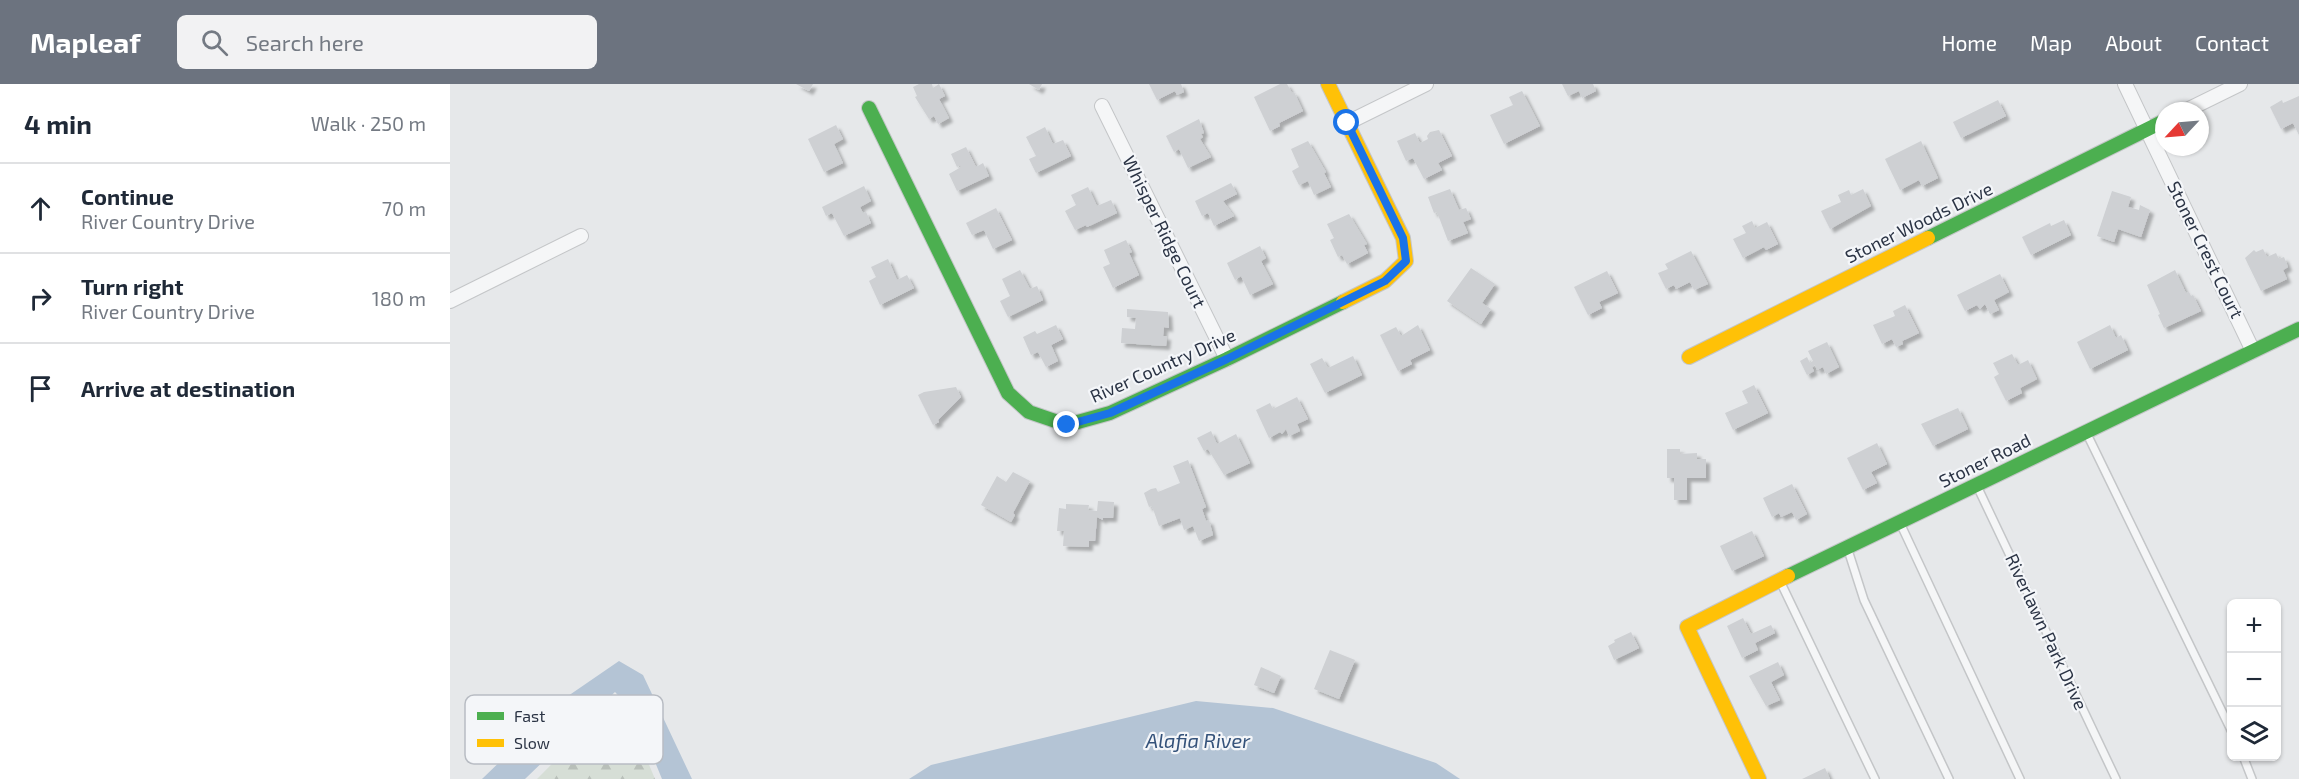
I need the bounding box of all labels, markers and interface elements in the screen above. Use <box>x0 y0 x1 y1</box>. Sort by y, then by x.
search box <box>177 15 597 69</box>
text: Mapleaf <box>30 25 141 59</box>
icon: search <box>198 26 231 59</box>
text: Search here <box>246 29 364 55</box>
text: Home <box>1941 30 1997 55</box>
text: Map <box>2030 30 2072 55</box>
text: About <box>2105 30 2162 55</box>
text: Contact <box>2195 30 2269 55</box>
north arrow <box>2155 102 2209 156</box>
text: 4 min <box>24 108 92 139</box>
route start <box>1333 109 1359 135</box>
text: Walk · 250 m <box>311 111 426 135</box>
street label: Whisper Ridge Court <box>1119 152 1211 311</box>
street label: Stoner Woods Drive <box>1841 177 1996 267</box>
street label: Stoner Crest Court <box>2163 177 2249 322</box>
text: Continue <box>81 183 174 209</box>
icon: ahead <box>24 192 57 225</box>
text: 70 m <box>382 196 426 220</box>
text: River Country Drive <box>81 209 255 233</box>
text: Turn right <box>81 273 183 299</box>
icon: right <box>24 282 57 315</box>
text: 180 m <box>372 286 426 310</box>
text: River Country Drive <box>81 299 255 323</box>
street label: River Country Drive <box>1087 323 1239 407</box>
icon: arrive <box>24 372 57 405</box>
text: Arrive at destination <box>81 375 295 401</box>
route end <box>1053 411 1079 437</box>
street label: Stoner Road <box>1935 428 2034 492</box>
street label: Riverlawn Park Drive <box>2001 550 2093 713</box>
map controls <box>2227 599 2281 761</box>
button: + <box>2227 599 2281 653</box>
button: − <box>2227 653 2281 707</box>
legend <box>465 695 663 764</box>
text: Fast <box>514 706 545 725</box>
button: layers <box>2227 707 2281 761</box>
water label: Alafia River <box>1145 728 1251 752</box>
text: Slow <box>514 733 550 752</box>

